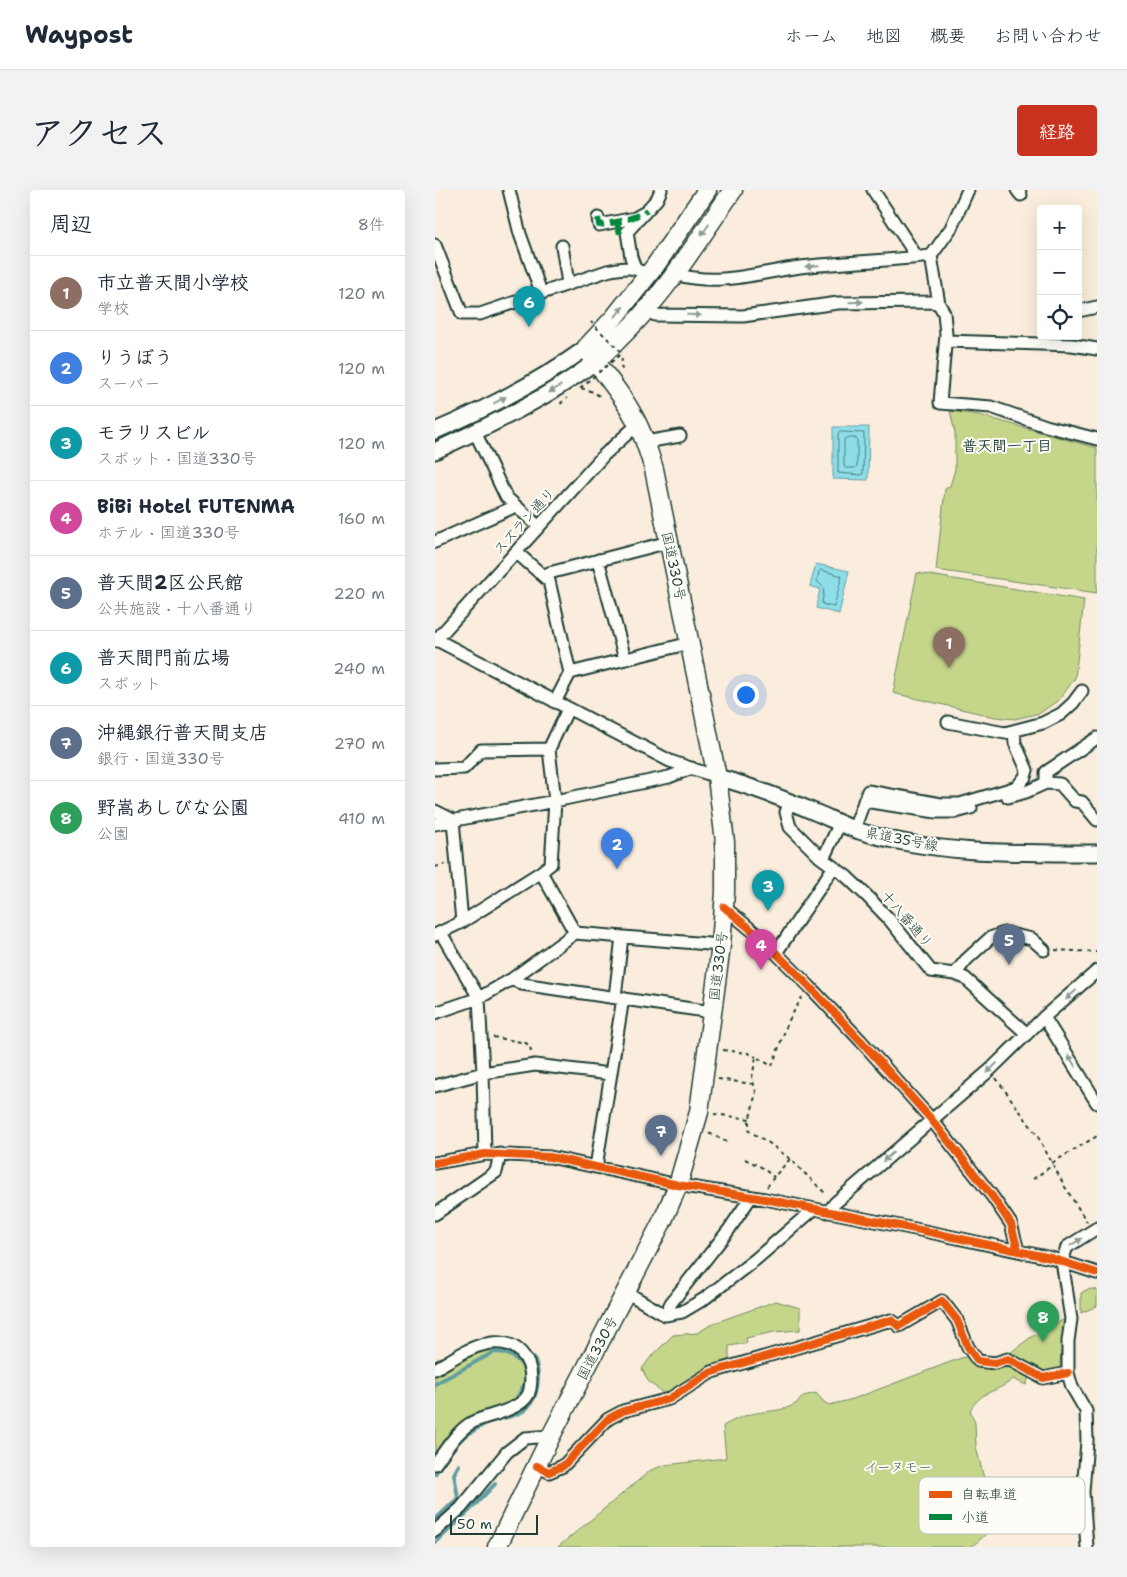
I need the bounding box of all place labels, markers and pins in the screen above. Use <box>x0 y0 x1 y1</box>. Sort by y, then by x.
pin: 6 <box>513 286 545 327</box>
pin: 1 <box>933 627 965 668</box>
pin: 2 <box>601 828 633 869</box>
pin: 3 <box>752 870 784 911</box>
pin: 5 <box>993 924 1025 965</box>
pin: 4 <box>745 929 777 970</box>
pin: 7 <box>645 1115 677 1156</box>
pin: 8 <box>1027 1301 1059 1342</box>

